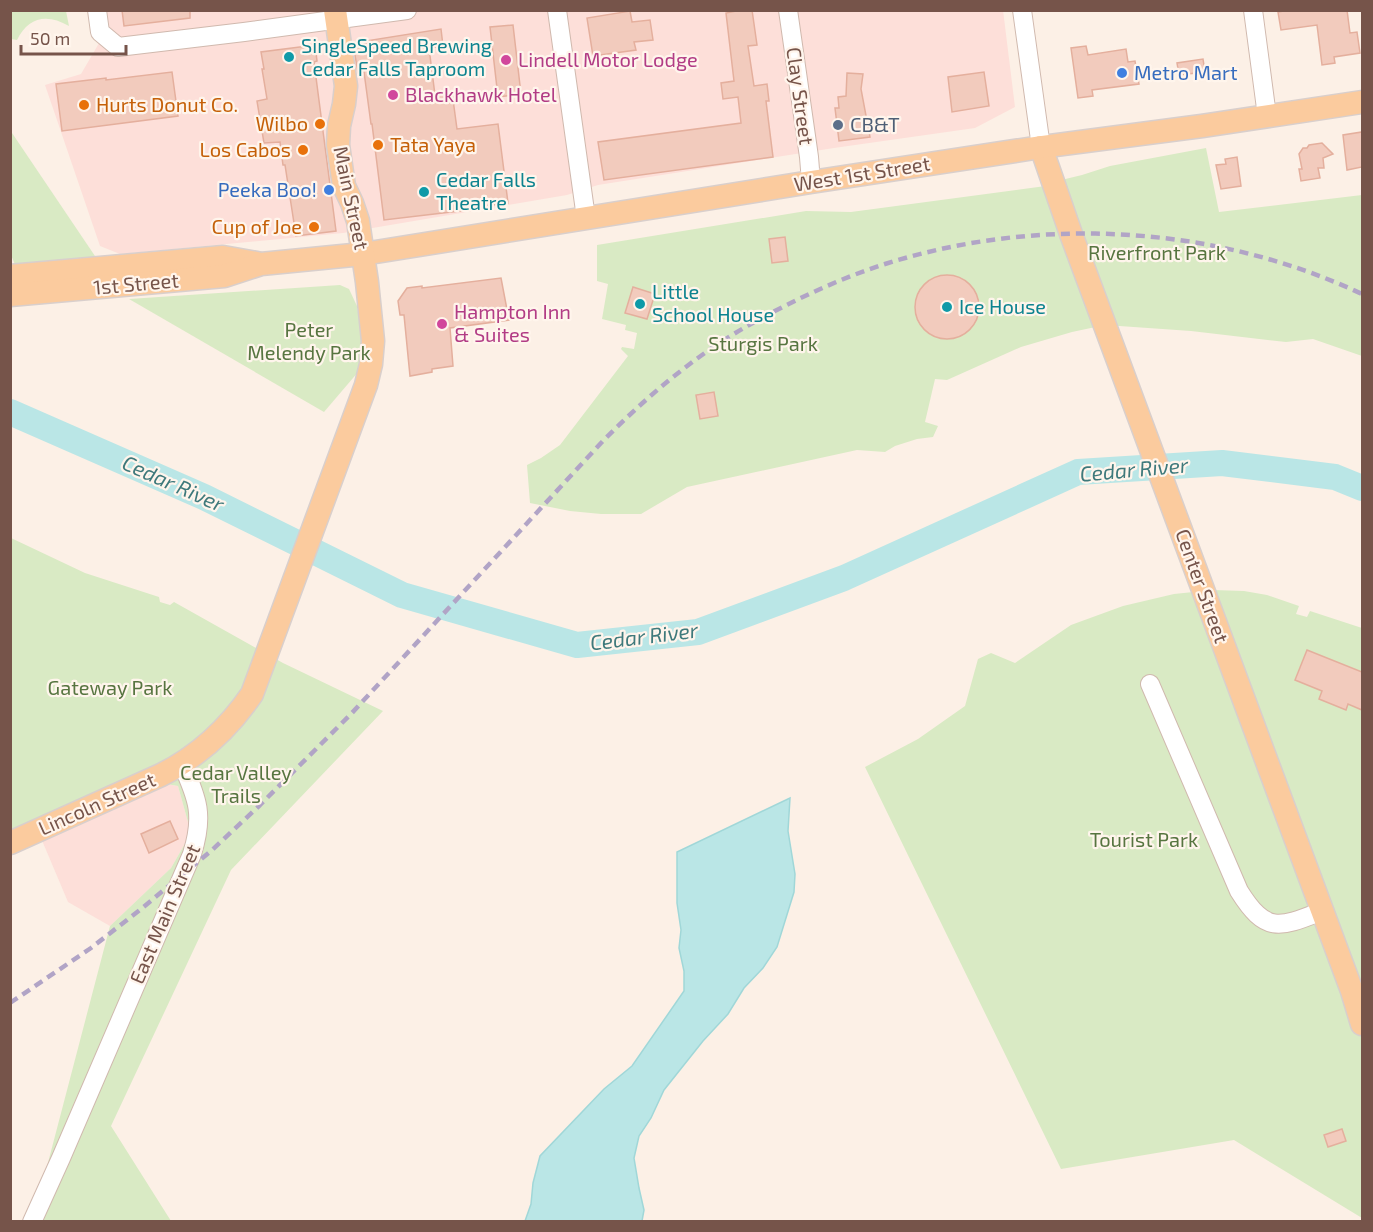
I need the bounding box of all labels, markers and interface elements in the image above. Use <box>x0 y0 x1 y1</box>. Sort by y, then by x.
scale bar <box>21 18 126 56</box>
text: 50 m <box>30 27 70 49</box>
place label: SingleSpeed Brewing Cedar Falls Taproom <box>301 33 492 80</box>
street label: Clay Street <box>782 45 820 147</box>
place label: Lindell Motor Lodge <box>518 47 698 71</box>
marker: SingleSpeed Brewing Cedar Falls Taproom <box>282 50 296 64</box>
marker: Lindell Motor Lodge <box>499 53 513 67</box>
place label: Metro Mart <box>1134 60 1238 84</box>
marker: Metro Mart <box>1115 66 1129 80</box>
place label: Blackhawk Hotel <box>405 82 557 106</box>
marker: Blackhawk Hotel <box>386 88 400 102</box>
place label: Hurts Donut Co. <box>96 92 238 116</box>
marker: Hurts Donut Co. <box>77 98 91 112</box>
place label: Wilbo <box>255 111 308 135</box>
place label: CB&T <box>850 112 900 136</box>
marker: Wilbo <box>313 117 327 131</box>
marker: CB&T <box>831 118 845 132</box>
place label: Tata Yaya <box>390 132 476 156</box>
place label: Los Cabos <box>199 137 291 161</box>
marker: Tata Yaya <box>371 138 385 152</box>
marker: Los Cabos <box>296 143 310 157</box>
street label: Main Street <box>329 144 375 252</box>
street label: West 1st Street <box>792 150 932 196</box>
place label: Cedar Falls Theatre <box>436 167 536 214</box>
place label: Peeka Boo! <box>218 177 317 201</box>
marker: Peeka Boo! <box>322 183 336 197</box>
marker: Cedar Falls Theatre <box>417 185 431 199</box>
place label: Cup of Joe <box>212 214 302 238</box>
marker: Cup of Joe <box>307 220 321 234</box>
park label: Riverfront Park <box>1088 240 1226 264</box>
street label: 1st Street <box>92 267 180 299</box>
place label: Little School House <box>652 279 774 326</box>
place label: Ice House <box>959 294 1046 318</box>
marker: Little School House <box>633 297 647 311</box>
place label: Hampton Inn & Suites <box>454 299 571 346</box>
marker: Ice House <box>940 300 954 314</box>
park label: Peter Melendy Park <box>247 317 371 364</box>
marker: Hampton Inn & Suites <box>435 317 449 331</box>
park label: Sturgis Park <box>708 331 818 355</box>
water label: Cedar River <box>119 449 229 516</box>
water label: Cedar River <box>1079 451 1190 486</box>
street label: Center Street <box>1171 525 1235 646</box>
water label: Cedar River <box>588 616 700 655</box>
park label: Gateway Park <box>48 675 172 699</box>
park label: Cedar Valley Trails <box>180 760 292 807</box>
street label: Lincoln Street <box>34 766 159 840</box>
park label: Tourist Park <box>1090 827 1198 851</box>
street label: East Main Street <box>124 840 204 987</box>

